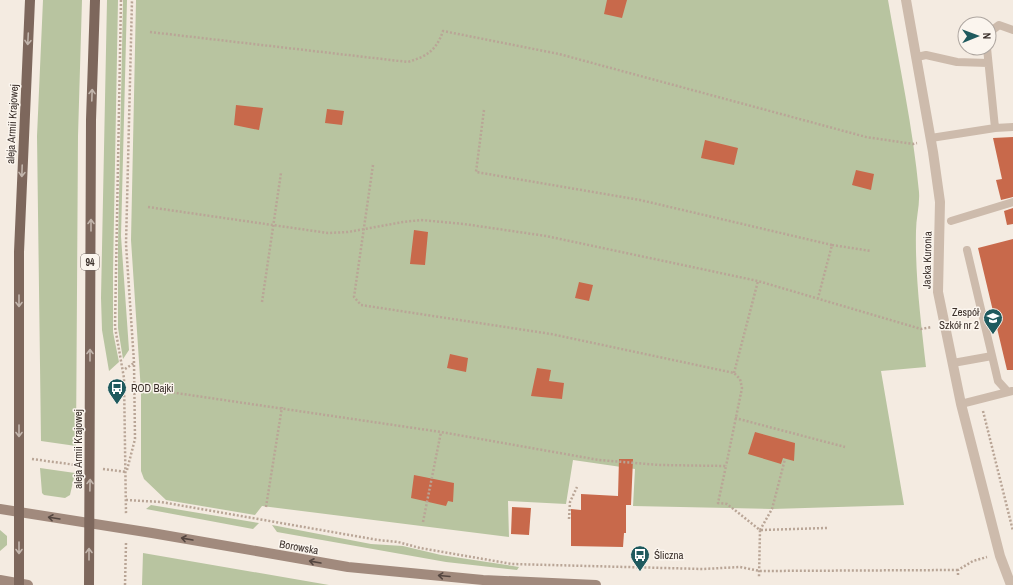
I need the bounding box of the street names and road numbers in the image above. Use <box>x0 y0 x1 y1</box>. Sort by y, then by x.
street label: aleja Armii Krajowej <box>3 84 21 164</box>
street label: Jacka Kuronia <box>919 231 935 289</box>
road number: 94 <box>81 254 99 270</box>
street label: aleja Armii Krajowej <box>71 409 85 489</box>
street label: Borowska <box>278 537 320 557</box>

